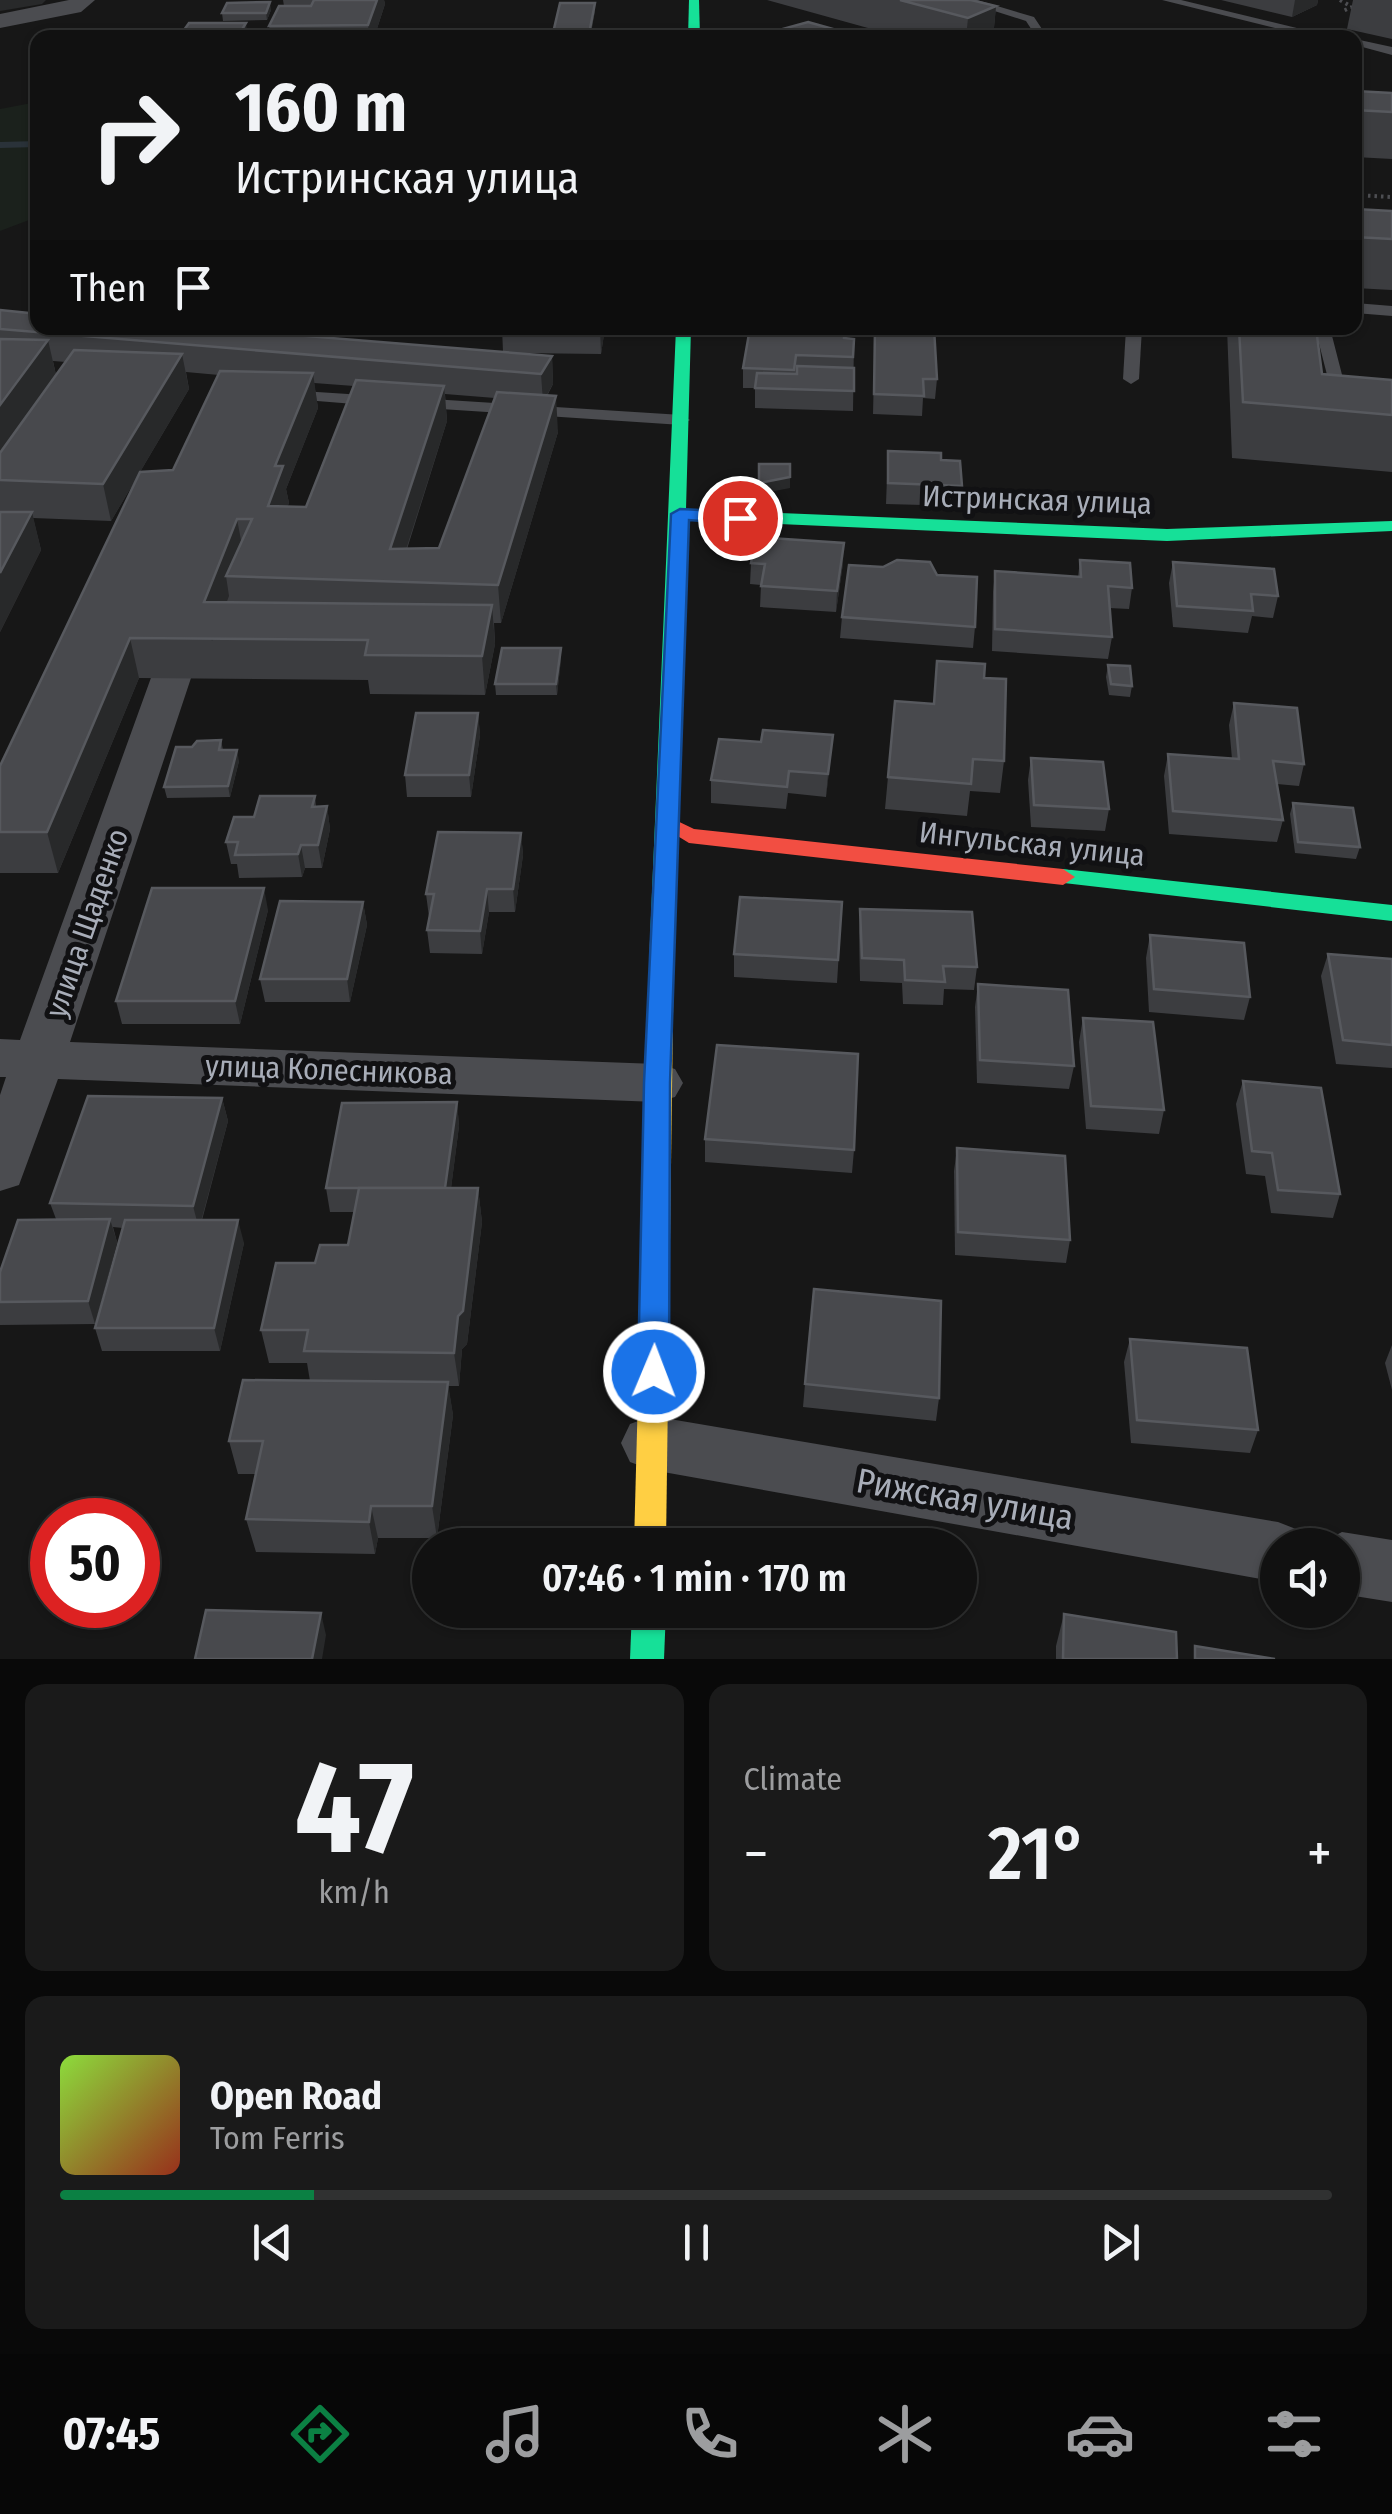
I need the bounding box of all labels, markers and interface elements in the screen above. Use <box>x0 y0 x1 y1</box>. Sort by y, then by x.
text: 160 m <box>235 66 407 150</box>
icon: right <box>70 70 200 200</box>
text: Истринская улица <box>235 151 579 205</box>
icon: arrive <box>166 260 221 315</box>
text: Then <box>70 265 146 311</box>
pin <box>698 476 783 561</box>
street label: Истринская улица <box>922 478 1152 522</box>
icon: arrive <box>713 491 768 546</box>
street label: Ингульская улица <box>918 814 1146 874</box>
street label: улица Щаденко <box>38 824 136 1022</box>
street label: улица Колесникова <box>205 1048 453 1092</box>
position arrow <box>602 1320 706 1424</box>
street label: Рижская улица <box>853 1459 1077 1539</box>
speed limit sign: 50 <box>30 1498 160 1628</box>
map controls <box>1260 1528 1360 1628</box>
button: sound <box>1260 1528 1360 1628</box>
text: 07:46 · 1 min · 170 m <box>542 1555 847 1601</box>
text: 47 <box>295 1730 414 1886</box>
text: Climate <box>744 1760 842 1798</box>
text: 21° <box>988 1809 1087 1899</box>
text: − <box>744 1821 768 1887</box>
text: + <box>1307 1821 1332 1887</box>
text: km/h <box>319 1873 390 1911</box>
text: Open Road <box>210 2073 382 2119</box>
text: Tom Ferris <box>210 2119 345 2157</box>
icon: previous <box>245 2215 300 2270</box>
icon: pause <box>669 2215 724 2270</box>
icon: next <box>1093 2215 1148 2270</box>
icon: directions <box>285 2399 355 2469</box>
icon: music <box>480 2399 550 2469</box>
icon: phone <box>675 2399 745 2469</box>
icon: climate <box>870 2399 940 2469</box>
icon: car <box>1065 2399 1135 2469</box>
icon: filters <box>1259 2399 1329 2469</box>
text: 07:45 <box>62 2407 160 2461</box>

